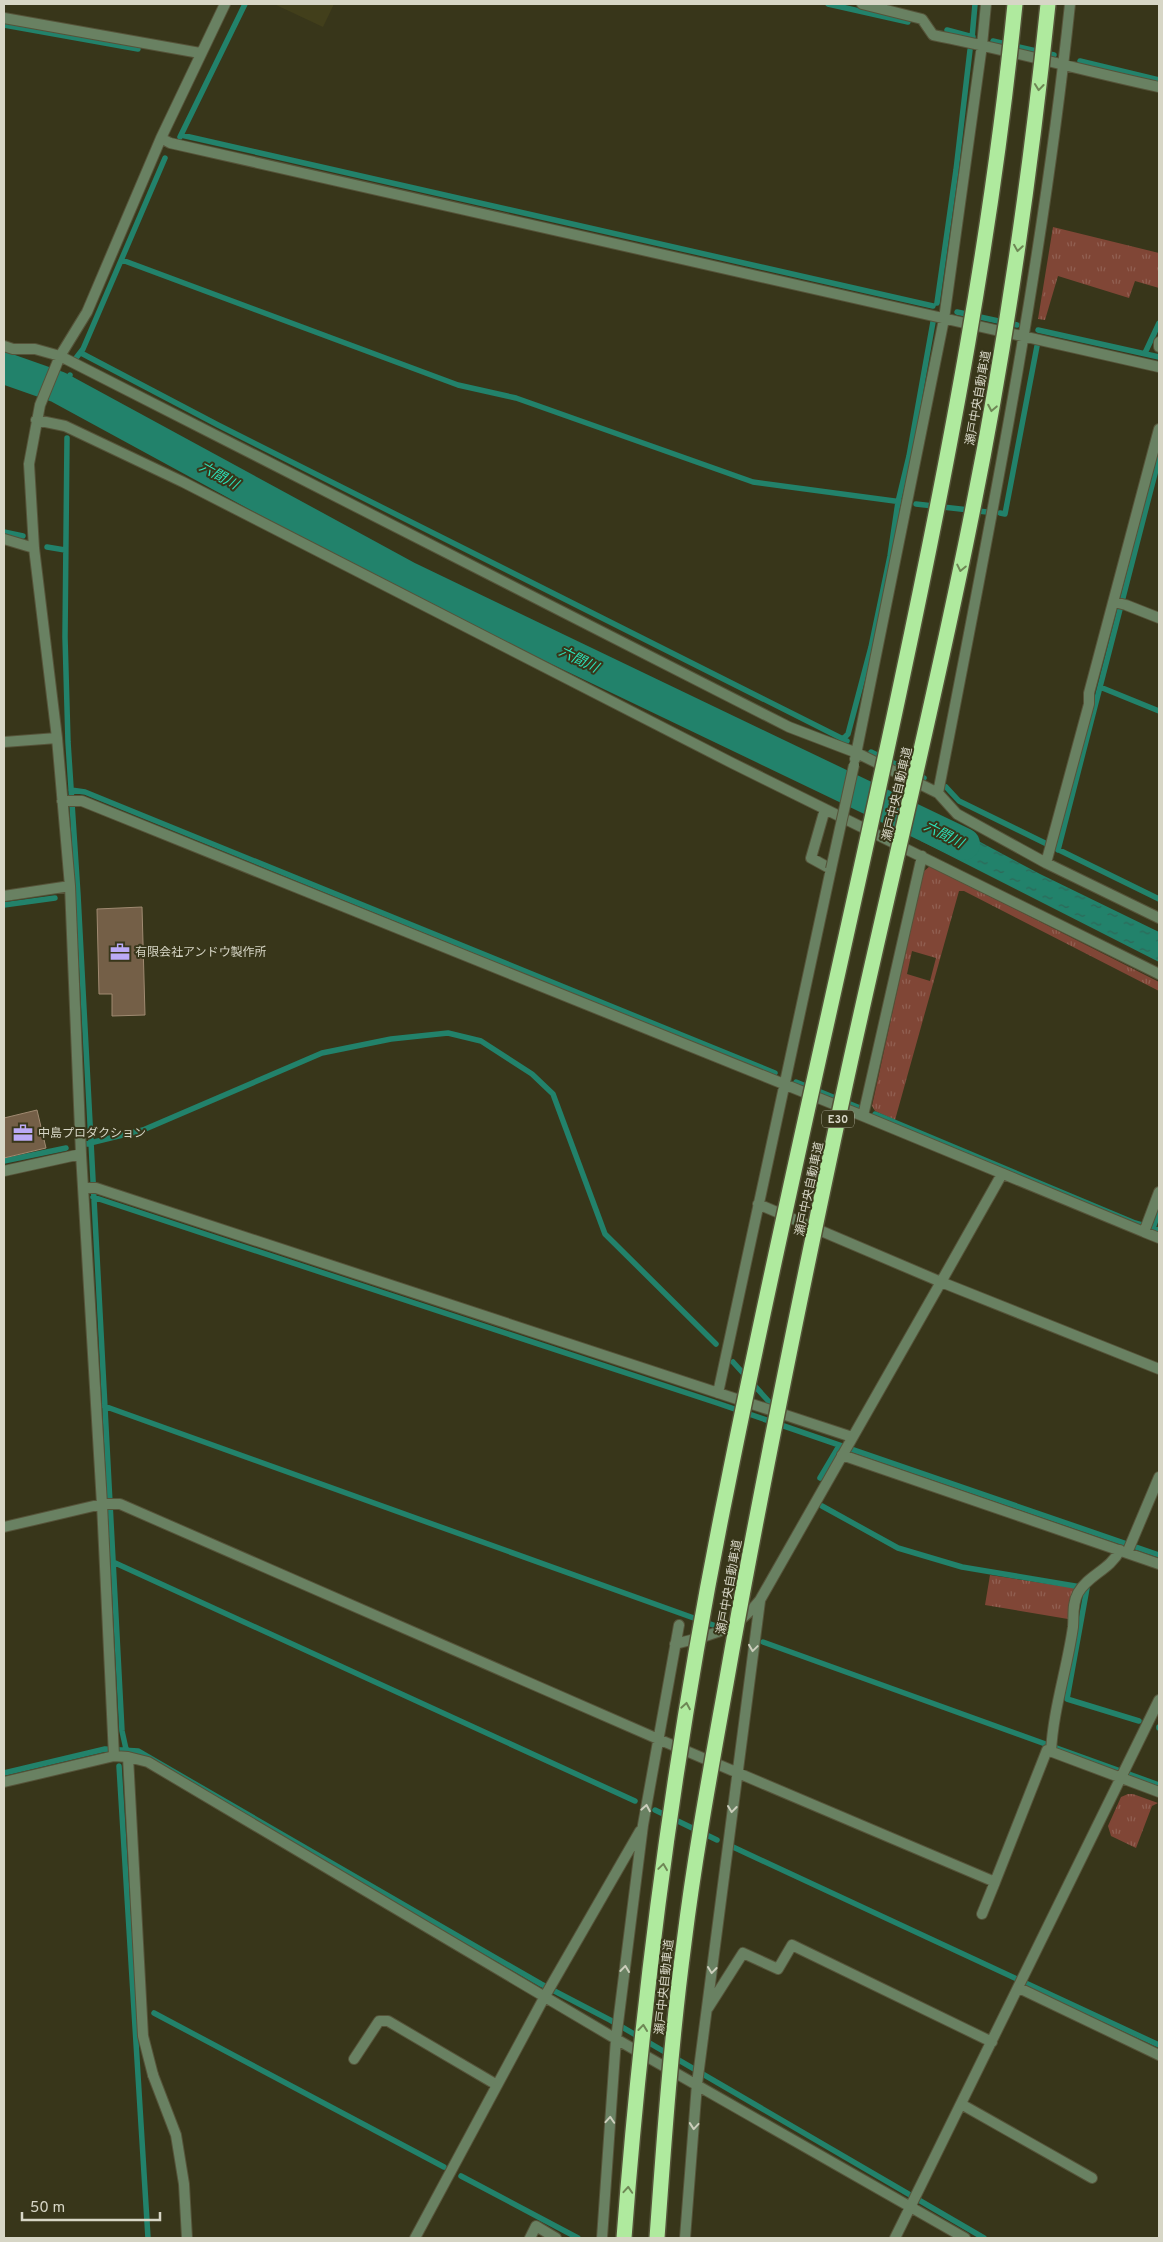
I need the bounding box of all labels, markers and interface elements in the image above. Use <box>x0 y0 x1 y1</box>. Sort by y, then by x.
one-way arrow <box>1034 83 1045 91</box>
one-way arrow <box>1013 244 1023 252</box>
street label: 瀬戸中央自動車道 <box>963 350 995 447</box>
one-way arrow <box>987 404 997 413</box>
water label: 六間川 <box>196 459 243 495</box>
one-way arrow <box>956 564 966 572</box>
water label: 六間川 <box>556 644 603 678</box>
street label: 瀬戸中央自動車道 <box>879 746 917 843</box>
water label: 六間川 <box>921 818 968 853</box>
office icon: 有限会社アンドウ製作所 <box>109 941 131 963</box>
place label: 有限会社アンドウ製作所 <box>135 945 267 961</box>
road number: E30 <box>822 1110 854 1128</box>
office icon: 中島プロダクション <box>12 1122 34 1144</box>
place label: 中島プロダクション <box>38 1126 146 1142</box>
street label: 瀬戸中央自動車道 <box>792 1141 828 1238</box>
street label: 瀬戸中央自動車道 <box>714 1539 746 1636</box>
one-way arrow <box>749 1644 759 1652</box>
one-way arrow <box>681 1701 691 1710</box>
one-way arrow <box>640 1803 650 1812</box>
one-way arrow <box>727 1805 738 1813</box>
one-way arrow <box>657 1862 667 1871</box>
street label: 瀬戸中央自動車道 <box>652 1939 678 2036</box>
one-way arrow <box>620 1965 630 1973</box>
one-way arrow <box>707 1966 717 1975</box>
one-way arrow <box>637 2024 648 2032</box>
one-way arrow <box>605 2116 616 2124</box>
one-way arrow <box>688 2122 699 2130</box>
one-way arrow <box>622 2185 633 2193</box>
scale bar <box>22 2190 160 2222</box>
text: 50 m <box>30 2199 65 2218</box>

